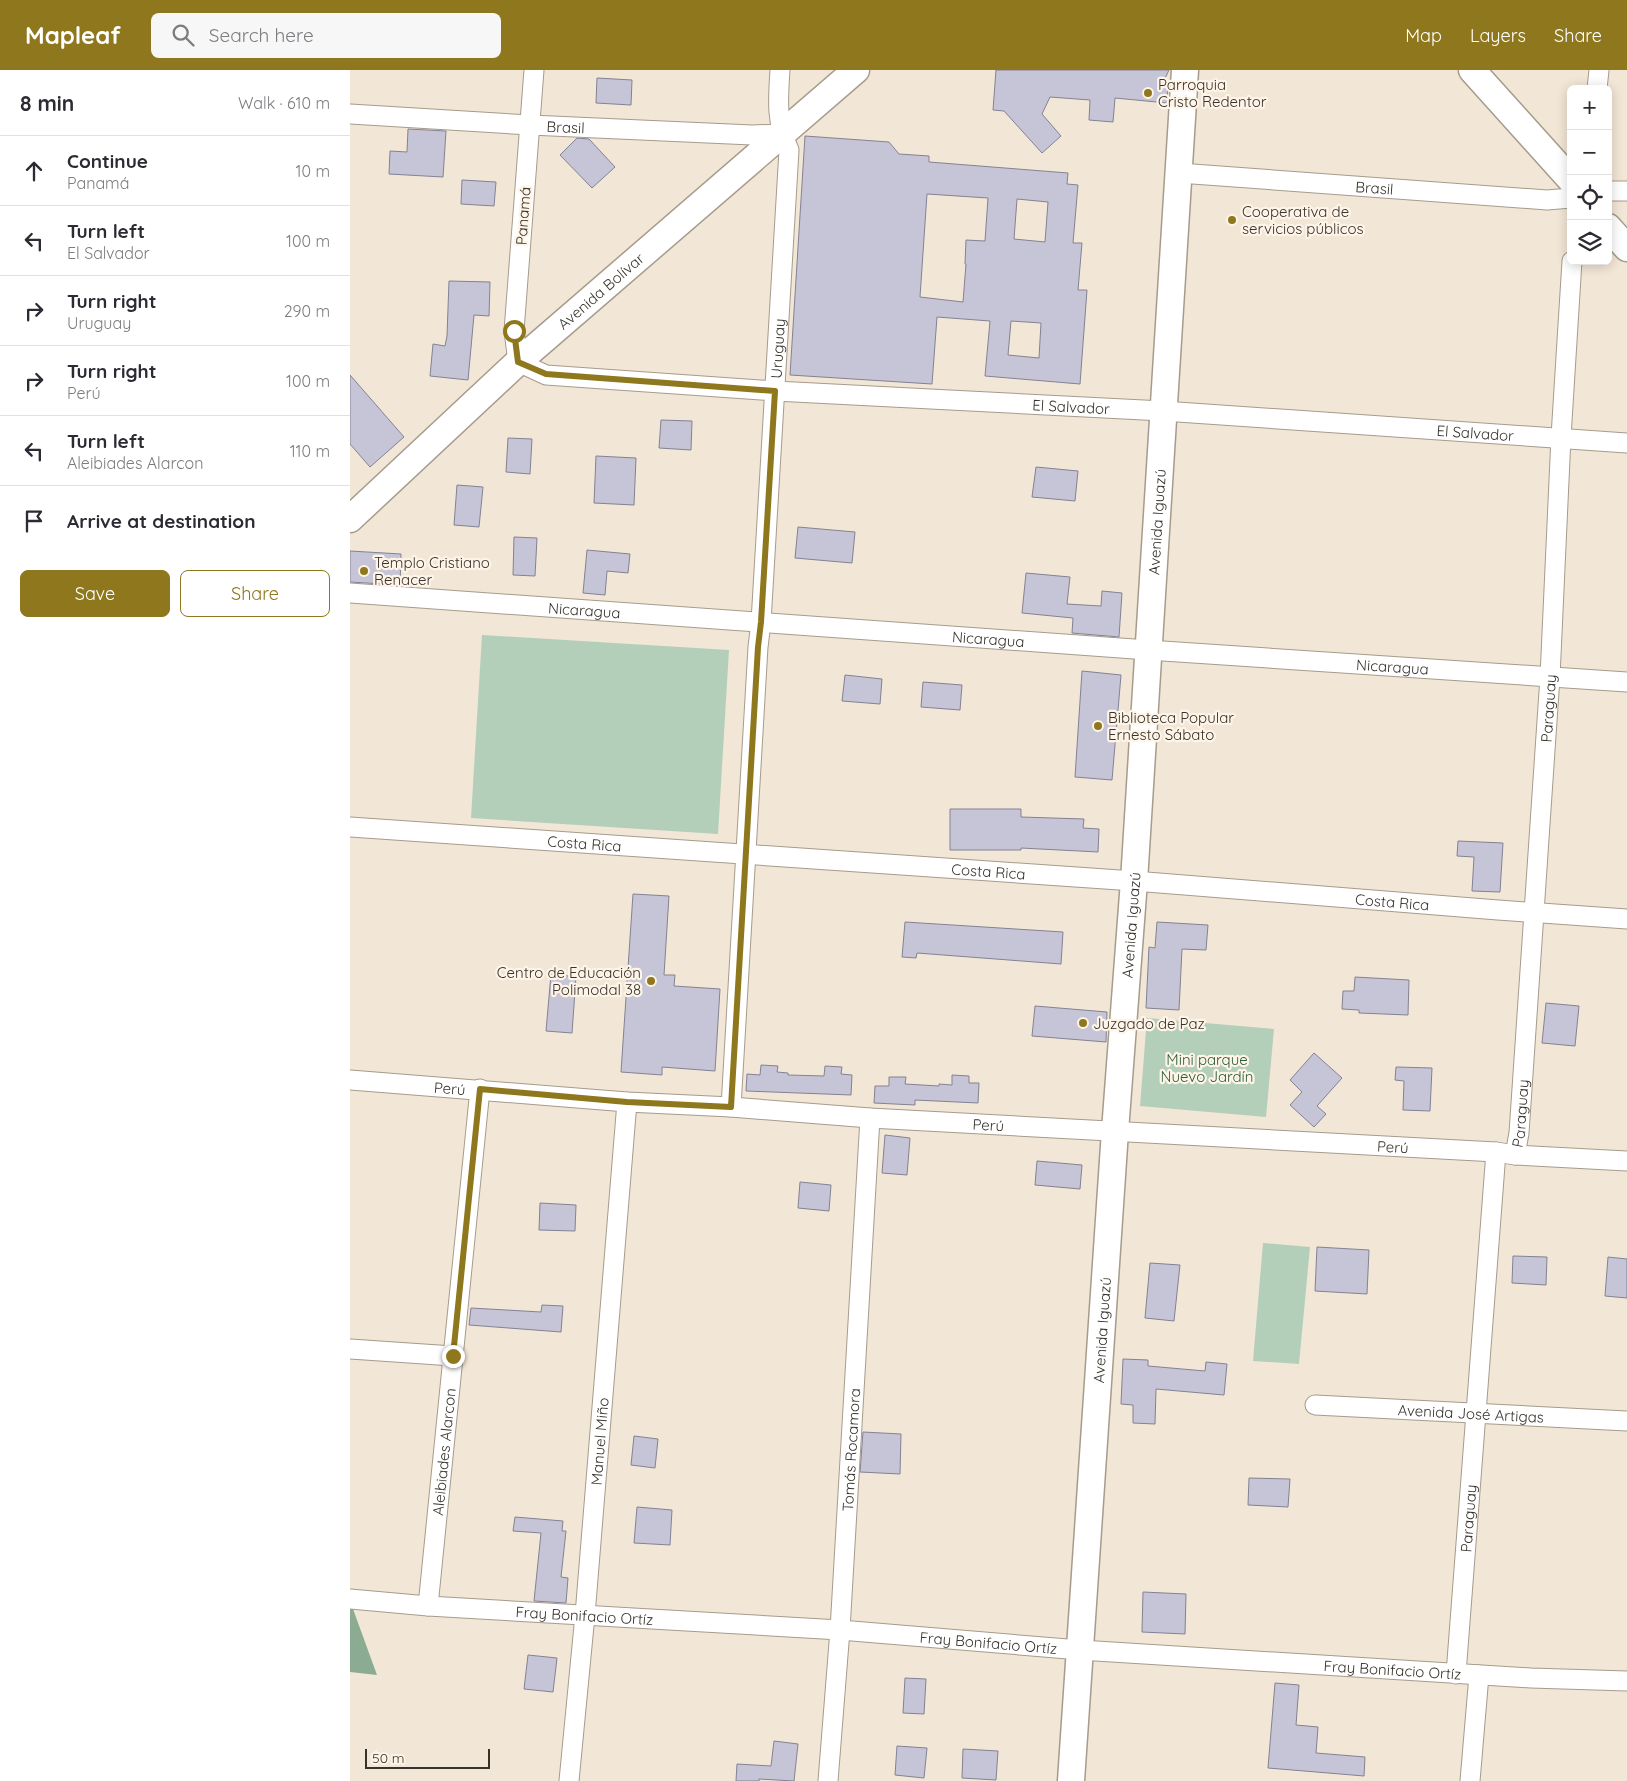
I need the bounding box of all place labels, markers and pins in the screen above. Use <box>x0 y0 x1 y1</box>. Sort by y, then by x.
place label: Parroquia Cristo Redentor <box>1158 75 1267 111</box>
marker: Parroquia Cristo Redentor <box>1142 87 1154 99</box>
place label: Cooperativa de servicios públicos <box>1242 202 1364 238</box>
marker: Cooperativa de servicios públicos <box>1226 214 1238 226</box>
place label: Templo Cristiano Renacer <box>374 553 490 589</box>
marker: Templo Cristiano Renacer <box>358 565 370 577</box>
place label: Biblioteca Popular Ernesto Sábato <box>1108 708 1234 744</box>
marker: Biblioteca Popular Ernesto Sábato <box>1092 720 1104 732</box>
place label: Centro de Educación Polimodal 38 <box>497 963 641 999</box>
marker: Centro de Educación Polimodal 38 <box>645 975 657 987</box>
place label: Juzgado de Paz <box>1093 1014 1205 1033</box>
marker: Juzgado de Paz <box>1077 1017 1089 1029</box>

